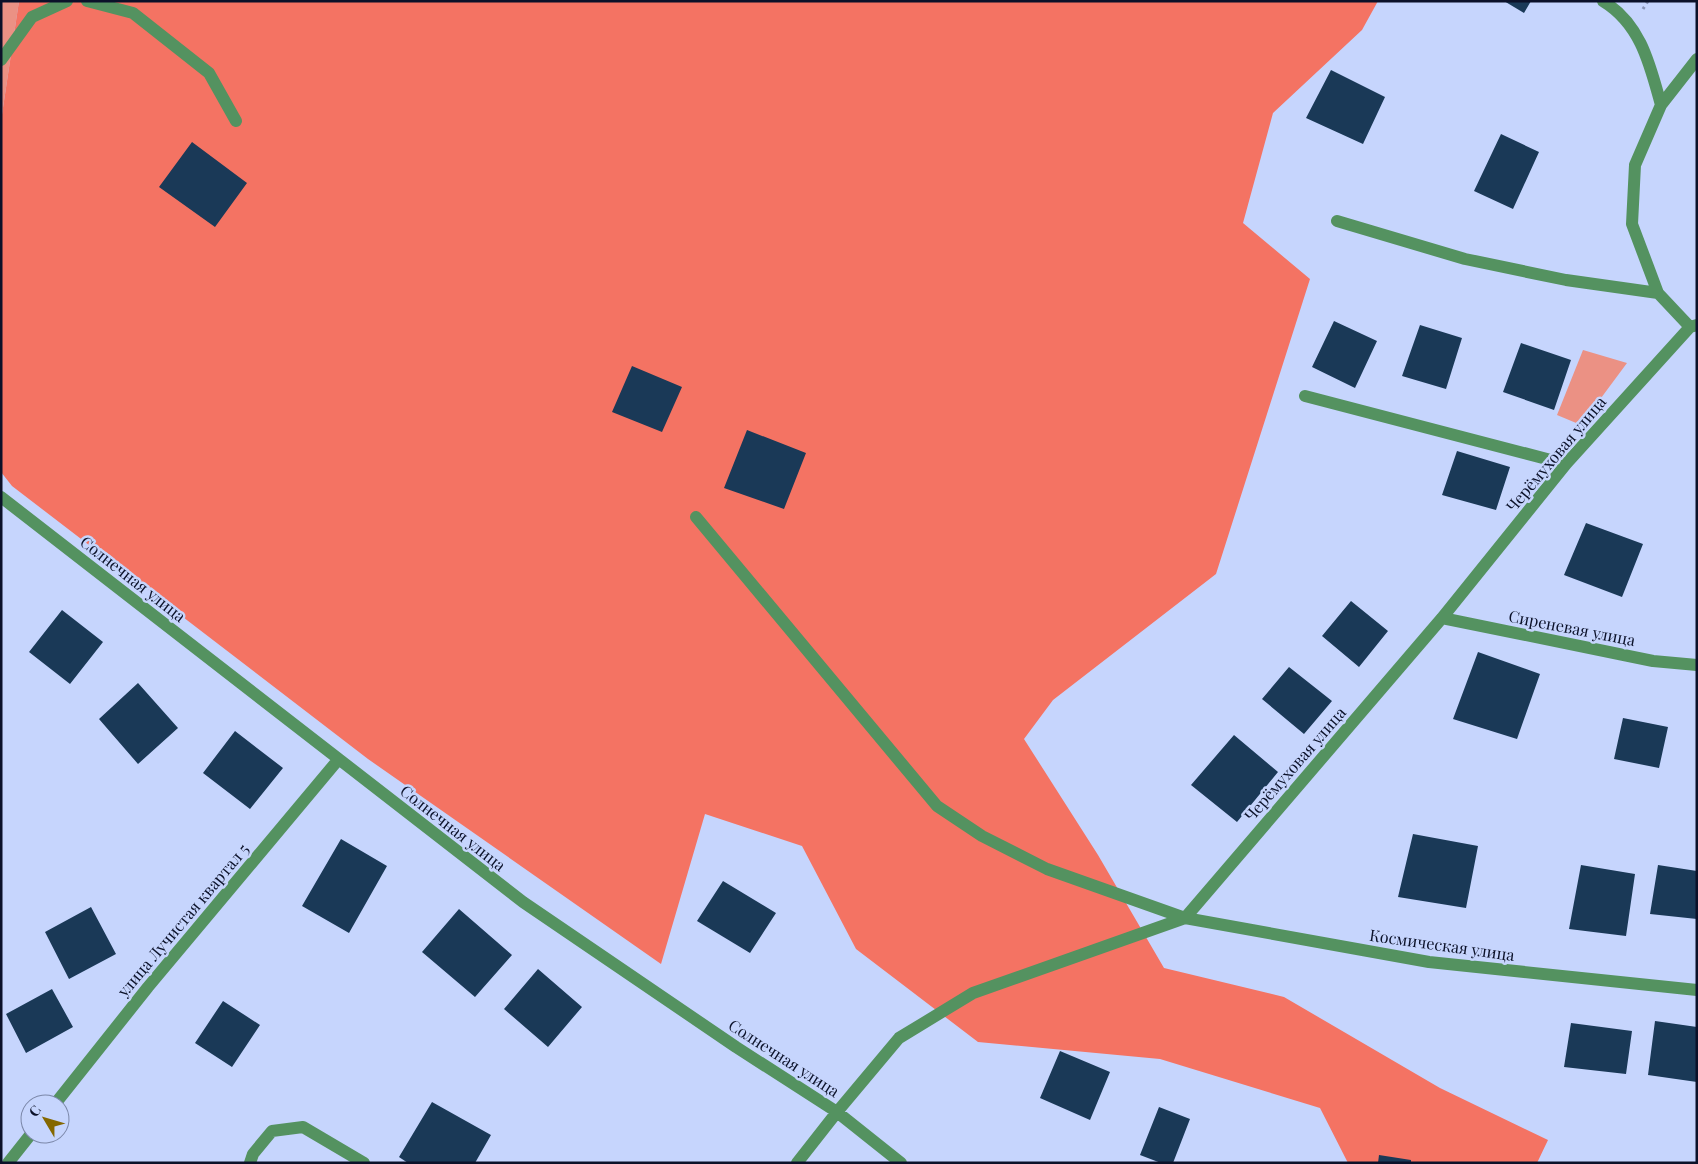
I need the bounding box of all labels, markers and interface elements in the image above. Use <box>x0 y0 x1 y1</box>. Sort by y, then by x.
street label: Черёмуховая улица <box>1501 391 1610 516</box>
street label: Солнечная улица <box>76 531 190 626</box>
street label: Сиреневая улица <box>1507 605 1637 650</box>
street label: Черёмуховая улица <box>1239 702 1350 825</box>
street label: Солнечная улица <box>396 780 510 875</box>
street label: улица Лучистая квартал 5 <box>112 839 253 1001</box>
street label: Космическая улица <box>1368 924 1516 965</box>
street label: Солнечная улица <box>725 1014 844 1101</box>
north arrow <box>20 1094 70 1144</box>
text: С <box>24 1101 45 1120</box>

